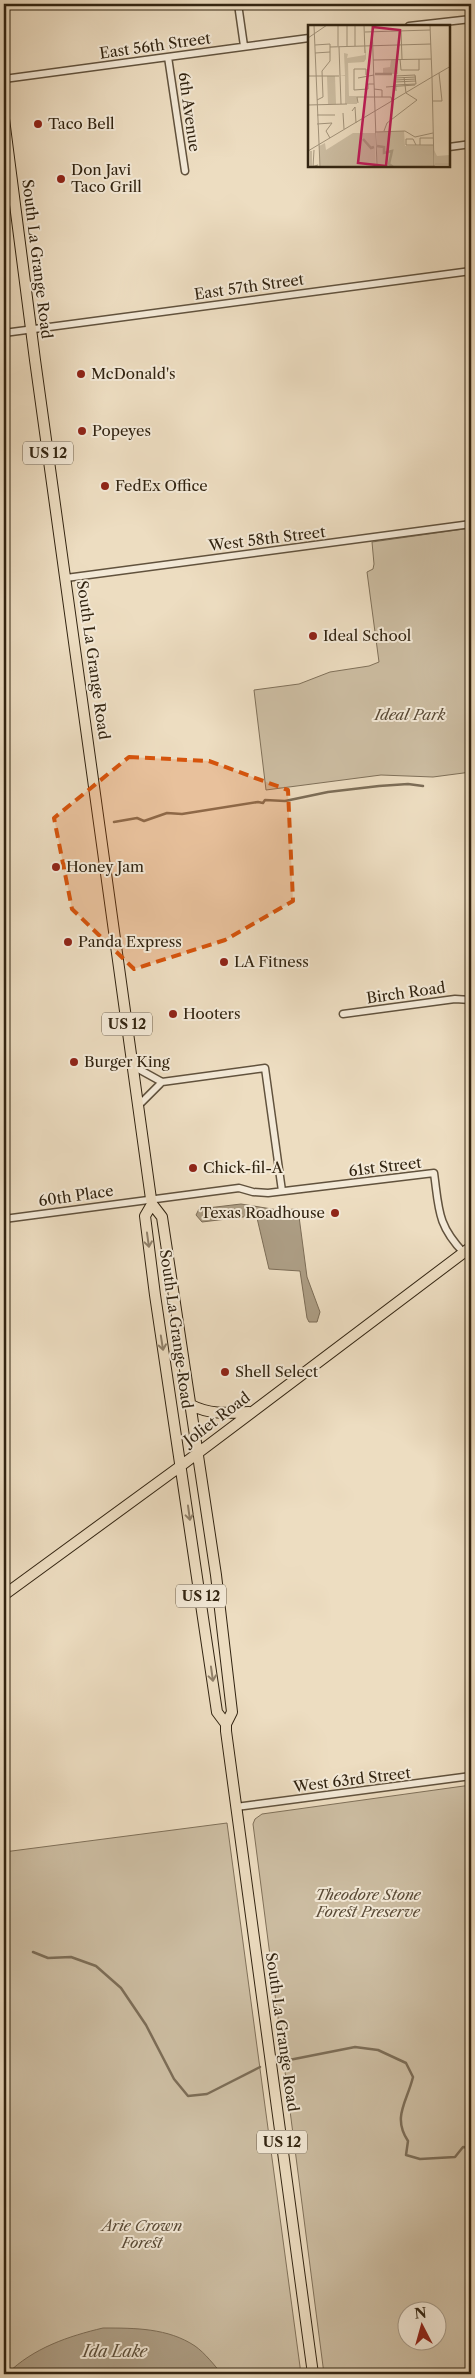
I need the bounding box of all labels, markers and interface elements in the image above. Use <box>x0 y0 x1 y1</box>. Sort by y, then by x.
inset map <box>308 25 450 168</box>
street label: East 56th Street <box>98 28 212 63</box>
street label: 6th Avenue <box>175 71 204 153</box>
place label: Taco Bell <box>48 114 115 133</box>
marker: Taco Bell <box>32 118 44 130</box>
place label: Don Javi Taco Grill <box>71 160 142 196</box>
marker: Don Javi Taco Grill <box>55 173 67 185</box>
street label: South La Grange Road <box>18 178 57 340</box>
street label: East 57th Street <box>193 269 306 304</box>
place label: McDonald's <box>91 364 176 383</box>
marker: McDonald's <box>75 368 87 380</box>
place label: Popeyes <box>92 421 151 440</box>
marker: Popeyes <box>76 425 88 437</box>
road number: US 12 <box>23 442 73 464</box>
place label: FedEx Office <box>115 476 208 495</box>
marker: FedEx Office <box>99 480 111 492</box>
street label: West 58th Street <box>206 522 327 555</box>
street label: South La Grange Road <box>73 579 114 741</box>
place label: Ideal School <box>323 626 412 645</box>
marker: Ideal School <box>307 630 319 642</box>
park label: Ideal Park <box>374 705 446 724</box>
place label: Honey Jam <box>66 857 144 876</box>
marker: Honey Jam <box>50 861 62 873</box>
place label: Panda Express <box>78 932 182 951</box>
marker: Panda Express <box>62 936 74 948</box>
place label: LA Fitness <box>234 952 309 971</box>
marker: LA Fitness <box>218 956 230 968</box>
street label: Birch Road <box>365 978 447 1007</box>
place label: Hooters <box>183 1004 240 1023</box>
marker: Hooters <box>167 1008 179 1020</box>
road number: US 12 <box>102 1012 152 1036</box>
place label: Burger King <box>84 1052 170 1071</box>
marker: Burger King <box>68 1056 80 1068</box>
street label: 61st Street <box>347 1153 423 1180</box>
place label: Chick-fil-A <box>203 1158 284 1177</box>
marker: Chick-fil-A <box>187 1162 199 1174</box>
street label: 60th Place <box>37 1181 115 1210</box>
place label: Texas Roadhouse <box>200 1203 325 1222</box>
marker: Texas Roadhouse <box>329 1207 341 1219</box>
one-way arrow <box>143 1232 153 1248</box>
street label: South La Grange Road <box>156 1248 197 1410</box>
one-way arrow <box>158 1335 168 1351</box>
place label: Shell Select <box>235 1362 319 1381</box>
marker: Shell Select <box>219 1366 231 1378</box>
street label: Joliet Road <box>178 1388 254 1451</box>
one-way arrow <box>184 1505 194 1521</box>
road number: US 12 <box>176 1584 226 1608</box>
one-way arrow <box>207 1666 217 1682</box>
street label: West 63rd Street <box>291 1763 412 1796</box>
park label: Theodore Stone Forest Preserve <box>315 1885 422 1921</box>
street label: South La Grange Road <box>262 1951 303 2113</box>
road number: US 12 <box>257 2130 307 2154</box>
park label: Arie Crown Forest <box>100 2216 182 2252</box>
north arrow <box>398 2300 448 2350</box>
text: N <box>414 2303 428 2323</box>
water label: Ida Lake <box>81 2341 149 2361</box>

